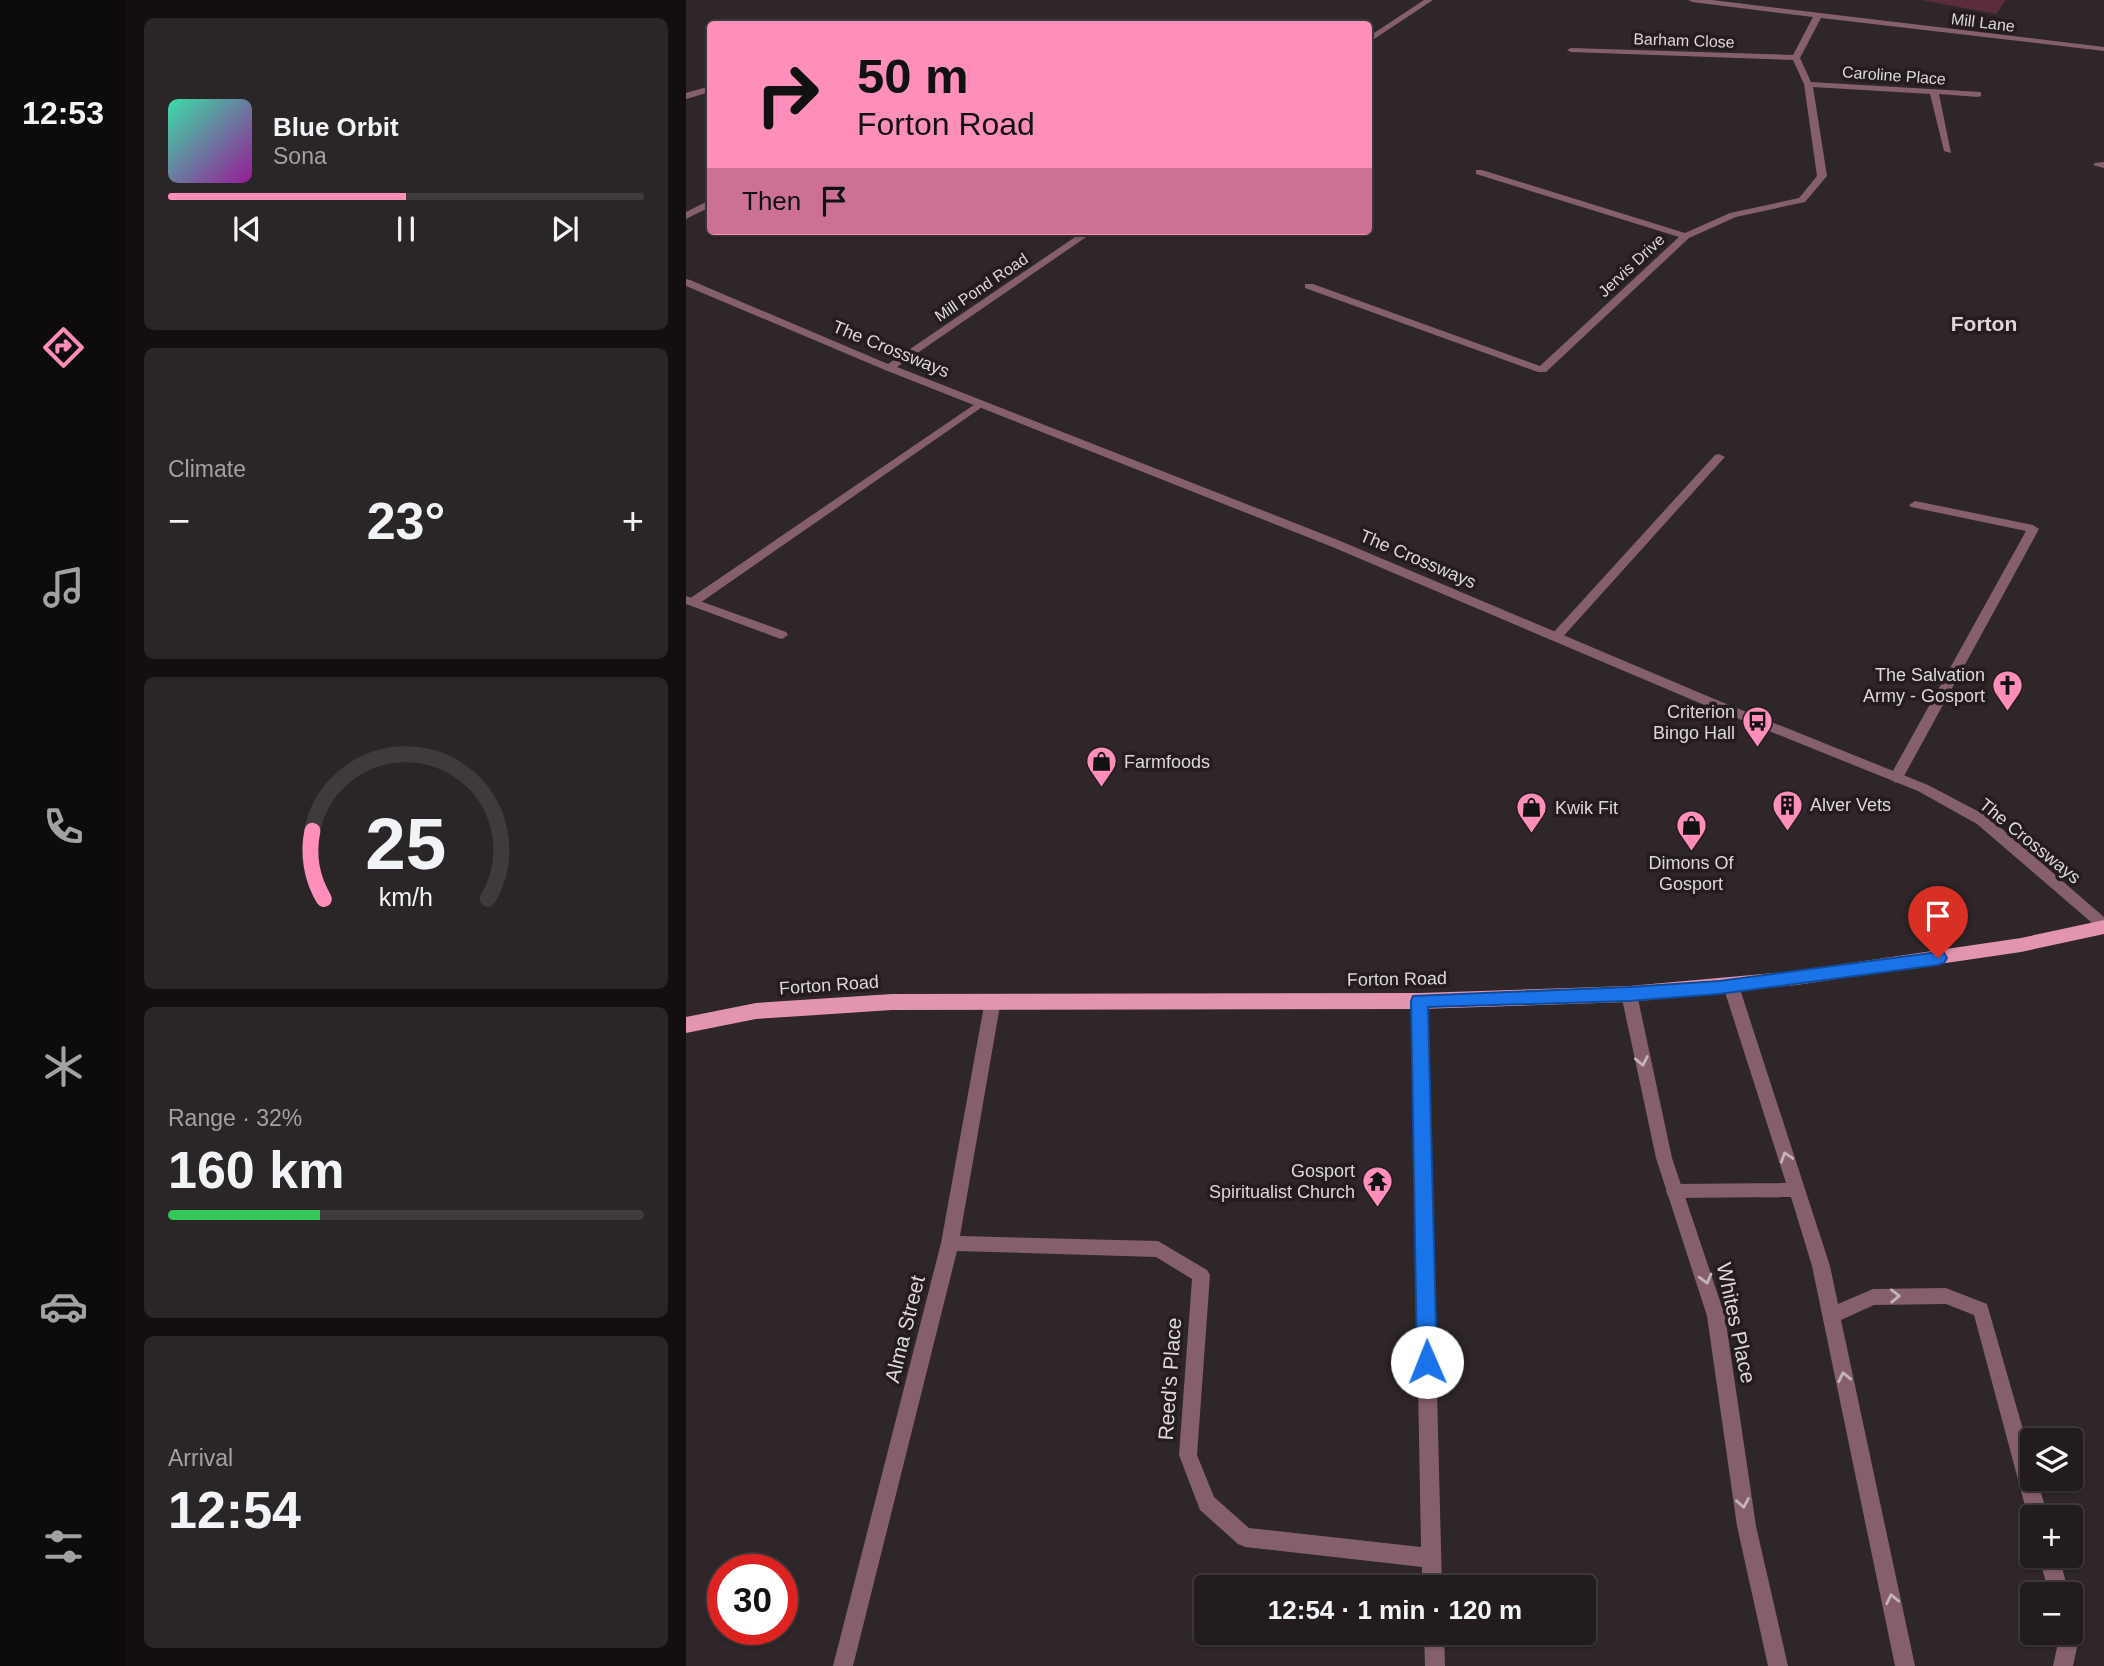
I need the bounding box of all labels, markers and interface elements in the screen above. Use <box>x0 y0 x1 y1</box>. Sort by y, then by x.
street label: Mill Lane <box>1950 10 2016 35</box>
street label: Barham Close <box>1633 30 1735 51</box>
icon: right <box>742 49 833 140</box>
text: 50 m <box>857 49 969 103</box>
street label: Caroline Place <box>1841 63 1947 88</box>
text: 12:53 <box>22 95 104 131</box>
text: Forton Road <box>857 106 1035 142</box>
text: Blue Orbit <box>273 112 399 142</box>
text: Sona <box>273 143 327 169</box>
icon: arrive <box>815 182 853 220</box>
text: Then <box>742 186 801 216</box>
icon: previous <box>228 210 266 248</box>
icon: pause <box>387 210 425 248</box>
icon: next <box>546 210 584 248</box>
street label: Jervis Drive <box>1595 231 1668 300</box>
street label: Mill Pond Road <box>932 250 1031 325</box>
district label: Forton <box>1951 312 2017 335</box>
street label: The Crossways <box>830 316 952 382</box>
icon: directions <box>39 323 88 372</box>
text: Climate <box>168 456 246 482</box>
text: 23° <box>367 492 445 550</box>
text: − <box>168 500 190 542</box>
text: + <box>622 500 644 542</box>
street label: The Crossways <box>1357 526 1479 592</box>
icon: music <box>39 563 88 612</box>
place label: The Salvation Army - Gosport <box>1863 665 1985 706</box>
church icon: The Salvation Army - Gosport <box>1991 668 2025 712</box>
place label: Criterion Bingo Hall <box>1653 702 1735 743</box>
bus stop icon: Criterion Bingo Hall <box>1741 705 1775 749</box>
shop icon: Farmfoods <box>1084 745 1118 789</box>
place label: Farmfoods <box>1124 752 1210 772</box>
building icon: Alver Vets <box>1770 788 1804 832</box>
shop icon: Kwik Fit <box>1515 791 1549 835</box>
street label: The Crossways <box>1976 794 2084 888</box>
place label: Alver Vets <box>1810 795 1891 815</box>
place label: Kwik Fit <box>1555 798 1618 818</box>
icon: phone <box>39 802 88 851</box>
text: 25 <box>366 803 446 884</box>
shop icon: Dimons Of Gosport <box>1674 808 1708 852</box>
place label: Dimons Of Gosport <box>1648 853 1735 894</box>
text: km/h <box>379 883 433 911</box>
pin <box>1908 886 1968 958</box>
icon: arrive <box>1919 897 1957 935</box>
street label: Forton Road <box>1347 968 1447 990</box>
street label: Forton Road <box>778 972 880 998</box>
icon: climate <box>39 1042 88 1091</box>
one-way arrow <box>1633 1055 1648 1067</box>
text: Range · 32% <box>168 1105 302 1131</box>
text: 160 km <box>168 1141 344 1199</box>
one-way arrow <box>1779 1152 1794 1164</box>
place label: Gosport Spiritualist Church <box>1209 1161 1355 1202</box>
temple icon: Gosport Spiritualist Church <box>1361 1164 1395 1208</box>
street label: Whites Place <box>1713 1261 1760 1385</box>
street label: Alma Street <box>880 1273 929 1385</box>
one-way arrow <box>1697 1273 1712 1285</box>
icon: car <box>39 1282 88 1331</box>
one-way arrow <box>1890 1289 1901 1304</box>
street label: Reed's Place <box>1154 1317 1185 1441</box>
position arrow <box>1390 1325 1464 1399</box>
one-way arrow <box>1838 1371 1853 1383</box>
map controls <box>2020 1428 2083 1645</box>
button: layers <box>2020 1428 2083 1491</box>
text: Arrival <box>168 1445 233 1471</box>
text: 12:54 <box>168 1481 301 1539</box>
one-way arrow <box>1735 1497 1750 1509</box>
button: + <box>2020 1505 2083 1568</box>
icon: filters <box>39 1522 88 1571</box>
speed limit sign: 30 <box>707 1554 798 1645</box>
button: − <box>2020 1582 2083 1645</box>
one-way arrow <box>1886 1593 1901 1605</box>
text: 12:54 · 1 min · 120 m <box>1268 1595 1522 1625</box>

